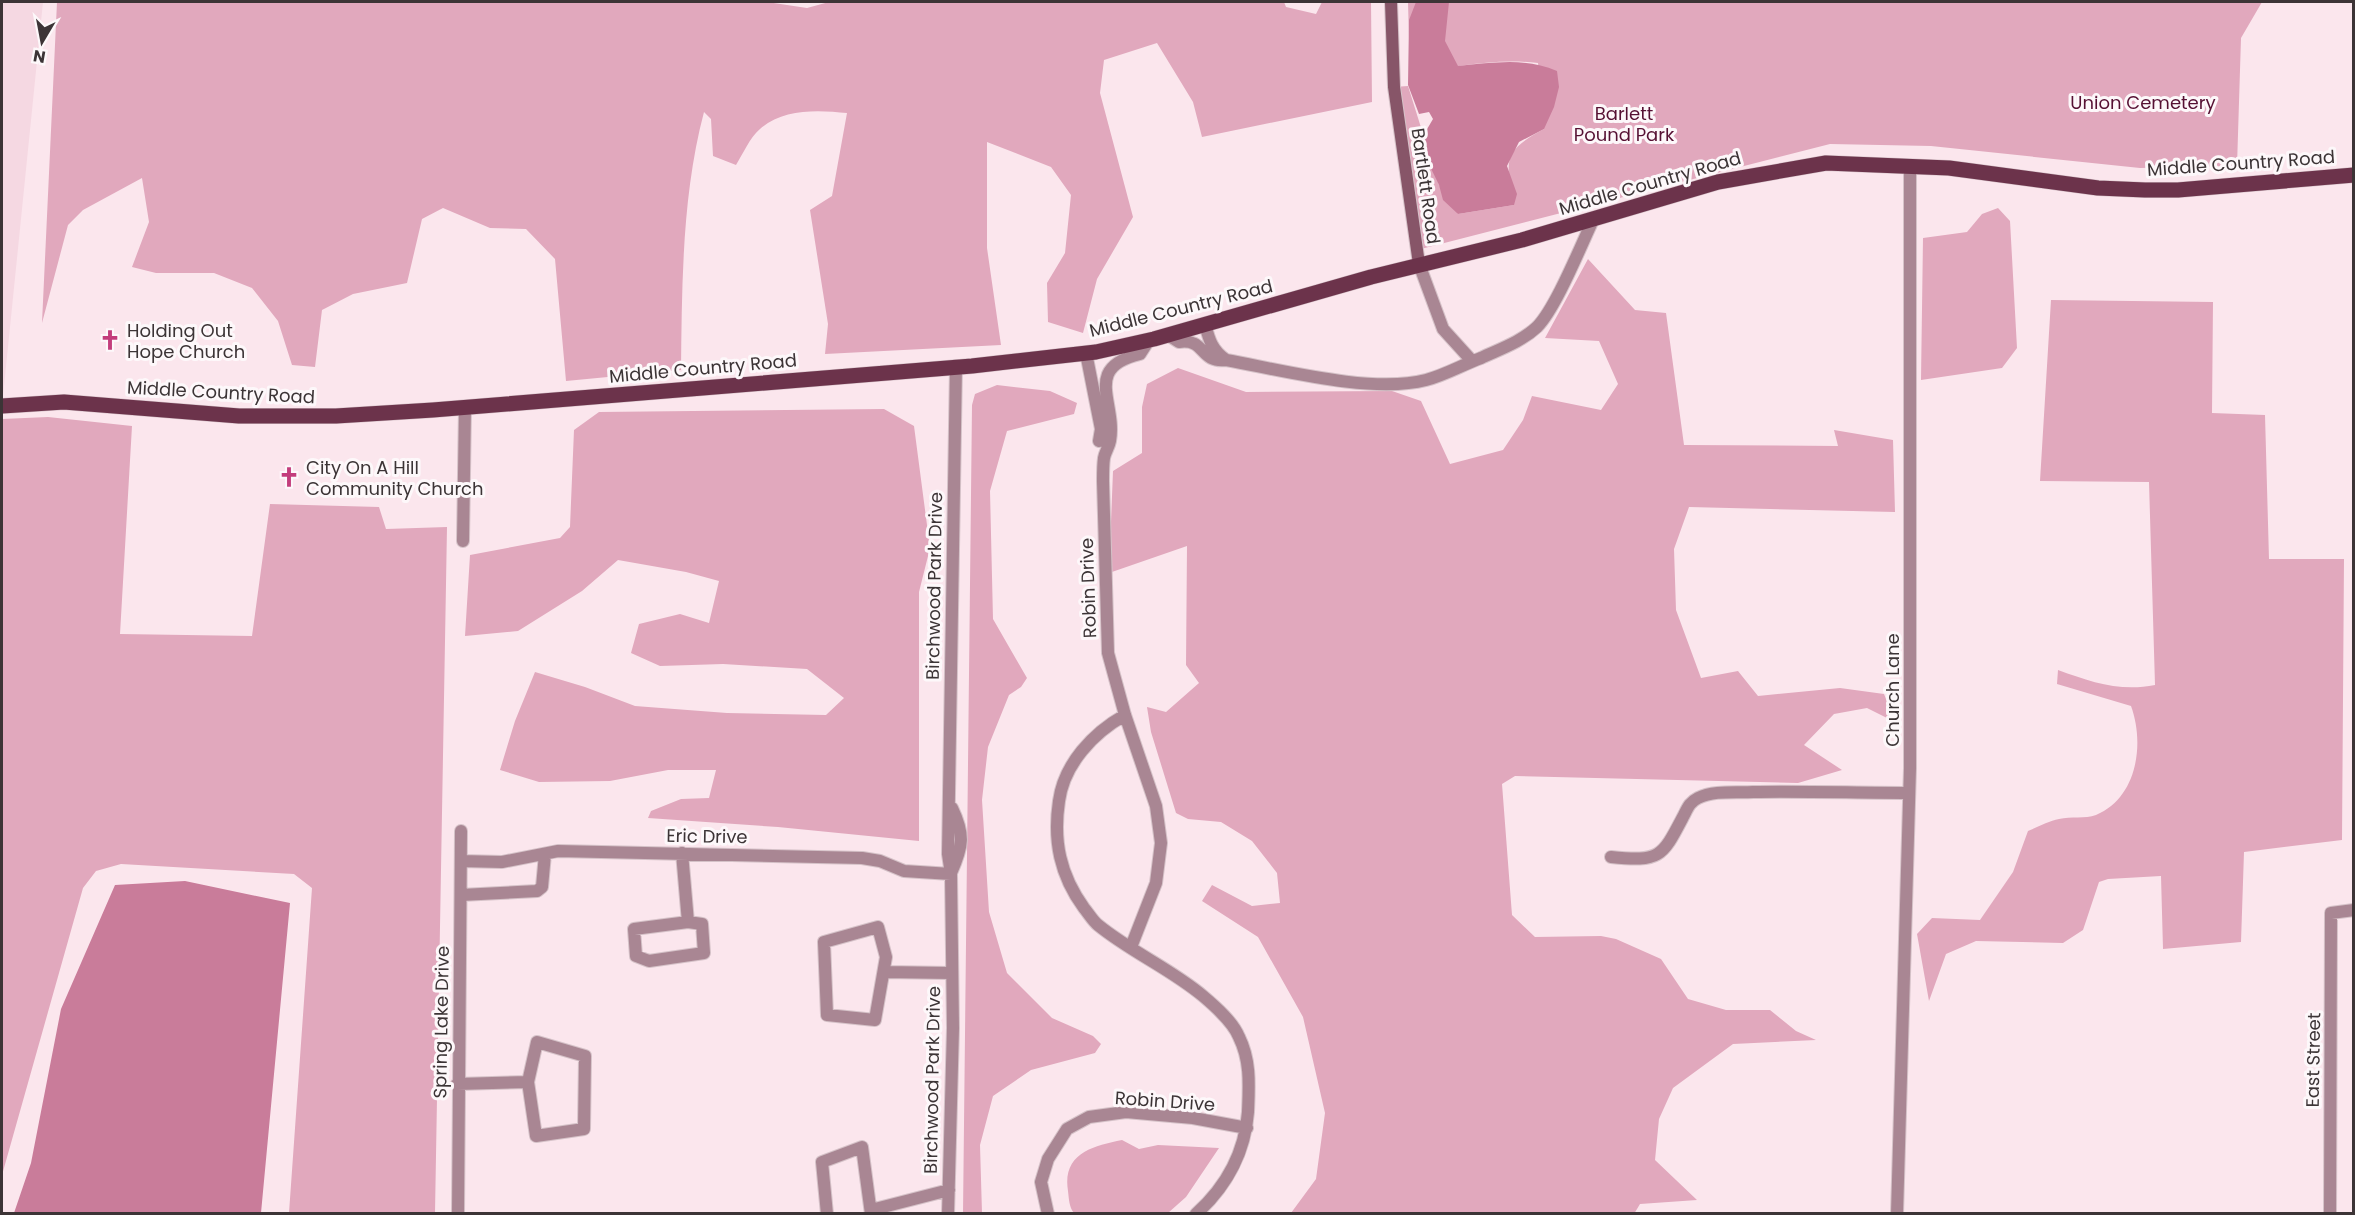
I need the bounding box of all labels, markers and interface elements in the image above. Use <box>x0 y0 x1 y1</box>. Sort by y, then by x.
north arrow <box>12 12 72 72</box>
text: N <box>32 44 47 69</box>
park label: Union Cemetery <box>2070 90 2216 115</box>
park label: Barlett Pound Park <box>1574 101 1675 147</box>
street label: Bartlett Road <box>1405 126 1447 246</box>
street label: Middle Country Road <box>2146 144 2336 182</box>
street label: Middle Country Road <box>1556 145 1744 221</box>
street label: Middle Country Road <box>1087 273 1275 343</box>
place label: Holding Out Hope Church <box>127 318 245 364</box>
church icon: Holding Out Hope Church <box>98 328 122 352</box>
street label: Middle Country Road <box>608 347 798 389</box>
street label: Middle Country Road <box>126 375 316 409</box>
place label: City On A Hill Community Church <box>306 455 484 501</box>
church icon: City On A Hill Community Church <box>277 465 301 489</box>
street label: Birchwood Park Drive <box>920 492 948 680</box>
street label: Robin Drive <box>1074 537 1102 639</box>
street label: Church Lane <box>1880 633 1905 747</box>
street label: Eric Drive <box>666 823 748 849</box>
street label: Spring Lake Drive <box>427 945 455 1099</box>
street label: Birchwood Park Drive <box>918 986 946 1174</box>
street label: East Street <box>2300 1012 2326 1108</box>
street label: Robin Drive <box>1114 1085 1216 1117</box>

